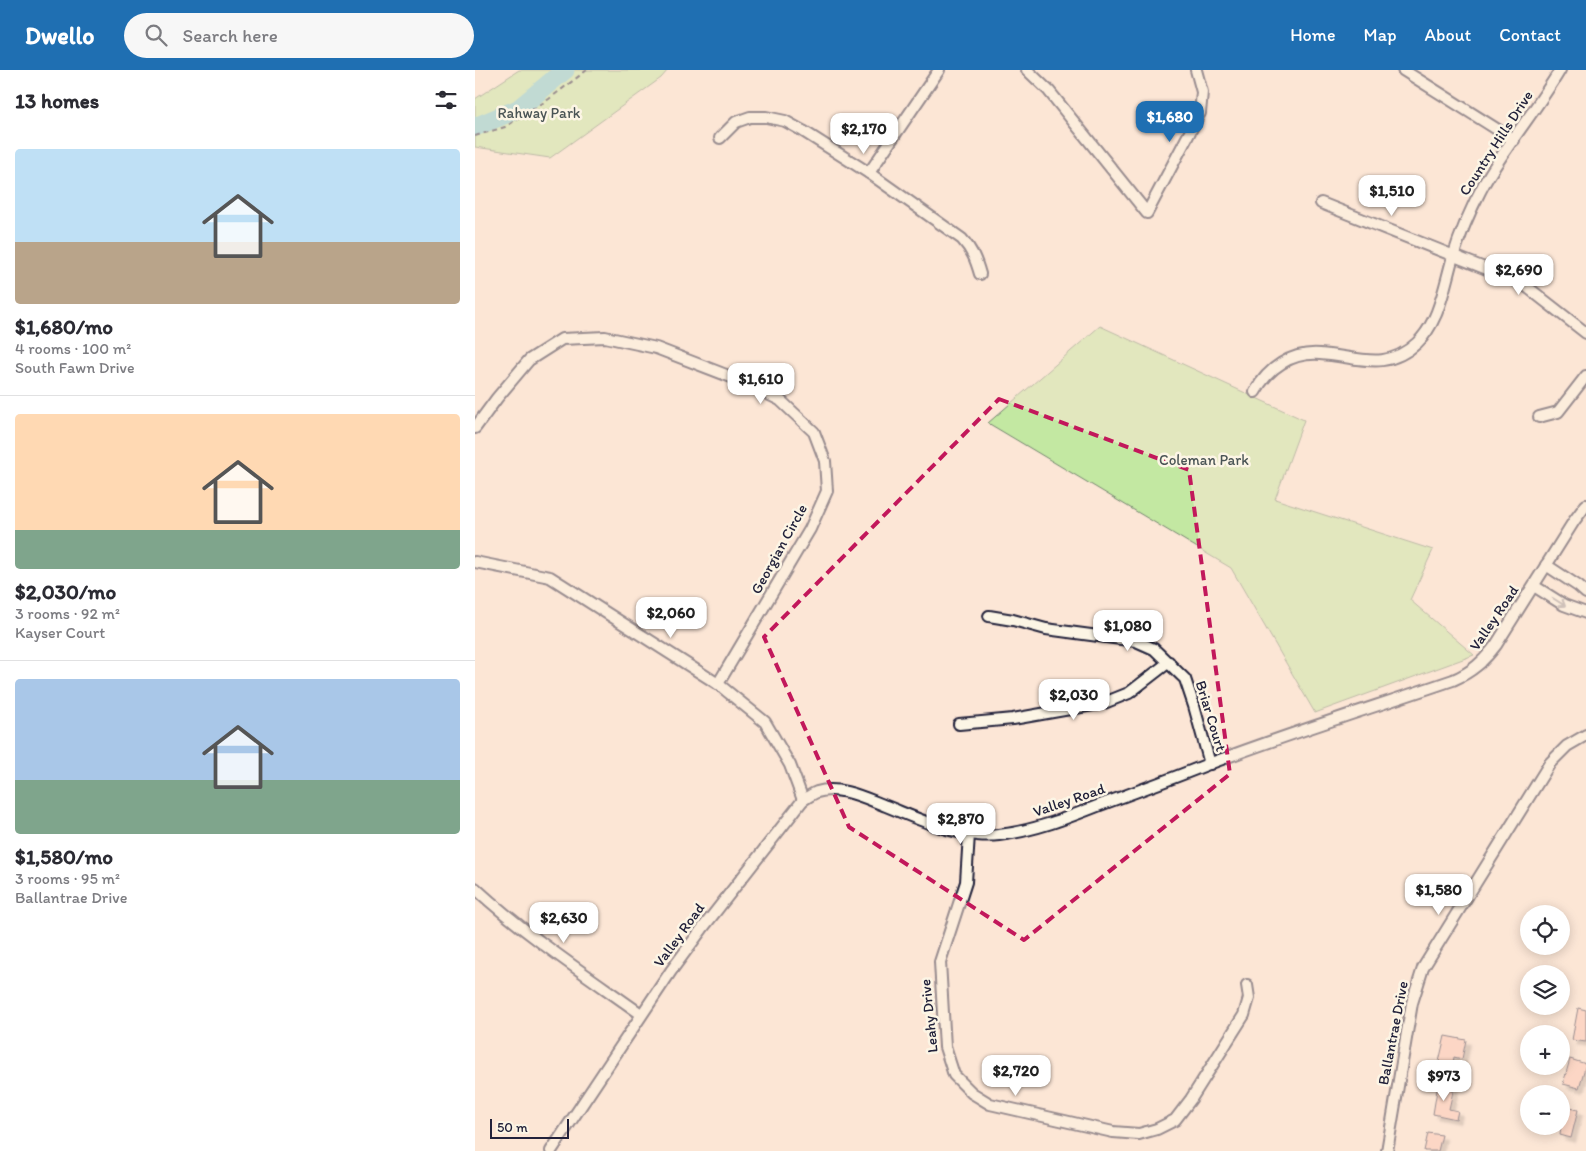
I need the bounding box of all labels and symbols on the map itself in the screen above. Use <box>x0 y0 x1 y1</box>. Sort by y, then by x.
street label: Country Hills Drive <box>1455 87 1537 199</box>
pin: $1,680 <box>1129 100 1211 143</box>
park label: Rahway Park <box>498 104 581 122</box>
pin: $2,170 <box>823 112 905 155</box>
pin: $1,510 <box>1351 174 1433 217</box>
pin: $2,690 <box>1478 254 1560 296</box>
pin: $1,610 <box>720 362 802 405</box>
park label: Coleman Park <box>1159 451 1249 469</box>
street label: Georgian Circle <box>747 501 811 597</box>
street label: Valley Road <box>1466 581 1523 654</box>
pin: $2,060 <box>630 596 712 639</box>
one-way arrow <box>1551 597 1565 607</box>
pin: $1,080 <box>1087 610 1169 652</box>
pin: $2,030 <box>1033 678 1115 721</box>
street label: Briar Court <box>1192 678 1230 754</box>
street label: Valley Road <box>1031 779 1108 821</box>
pin: $2,870 <box>920 802 1002 845</box>
pin: $1,580 <box>1398 874 1480 916</box>
street label: Valley Road <box>650 899 709 971</box>
pin: $2,630 <box>523 902 605 944</box>
street label: Leahy Drive <box>916 978 942 1054</box>
street label: Ballantrae Drive <box>1374 980 1412 1086</box>
pin: $2,720 <box>975 1054 1057 1097</box>
pin: $973 <box>1414 1060 1474 1102</box>
scale bar <box>490 1116 569 1139</box>

